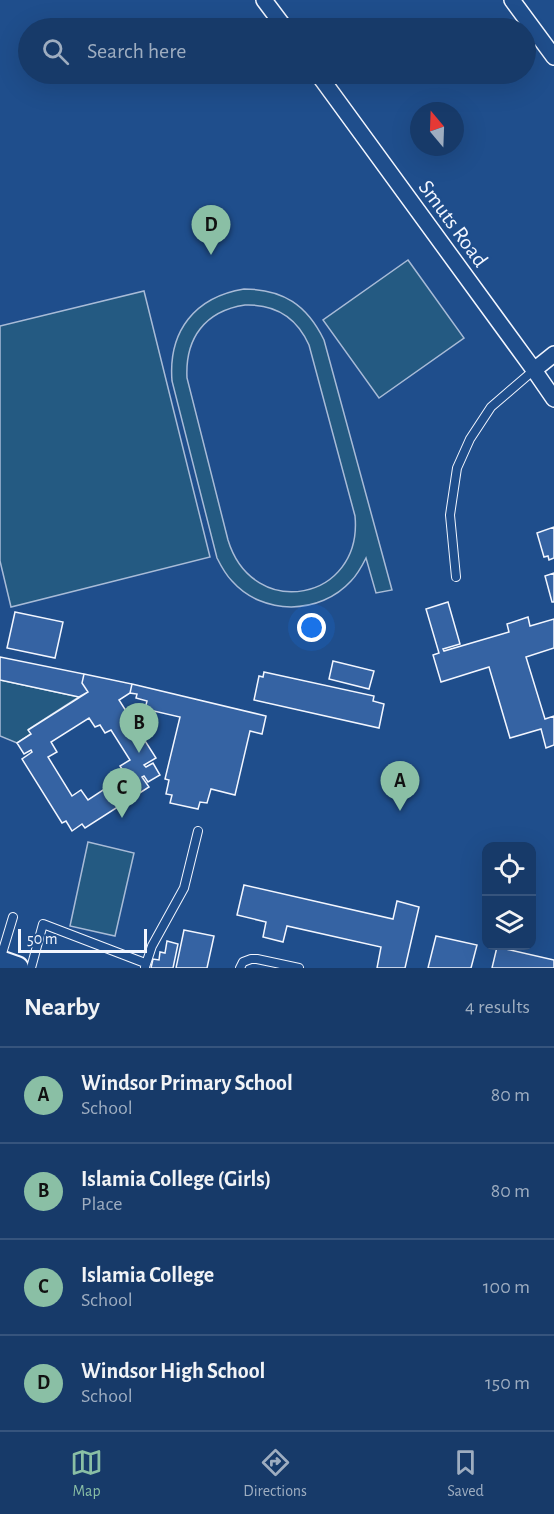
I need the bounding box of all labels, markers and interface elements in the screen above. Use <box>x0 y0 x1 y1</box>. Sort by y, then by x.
search box <box>18 18 536 84</box>
icon: search <box>39 35 72 68</box>
text: Search here <box>87 40 186 62</box>
north arrow <box>410 102 464 156</box>
street label: Smuts Road <box>414 176 492 271</box>
pin: D <box>192 206 230 255</box>
your location <box>297 613 326 642</box>
pin: B <box>120 704 158 753</box>
pin: A <box>380 762 420 811</box>
pin: C <box>102 768 142 818</box>
map controls <box>482 842 536 950</box>
button: locate <box>482 842 536 896</box>
button: layers <box>482 896 536 950</box>
scale bar <box>18 926 147 954</box>
text: 50 m <box>27 931 58 947</box>
text: Nearby <box>24 994 100 1020</box>
text: 4 results <box>465 997 530 1017</box>
text: Windsor Primary School <box>81 1072 293 1094</box>
text: A <box>38 1085 50 1105</box>
text: 80 m <box>491 1085 530 1105</box>
text: School <box>81 1098 133 1118</box>
text: Islamia College (Girls) <box>81 1168 271 1190</box>
text: B <box>38 1181 49 1201</box>
text: 80 m <box>491 1181 530 1201</box>
text: Place <box>81 1194 122 1214</box>
text: Islamia College <box>81 1264 214 1286</box>
text: C <box>38 1277 49 1297</box>
text: 100 m <box>483 1277 530 1297</box>
text: School <box>81 1290 133 1310</box>
text: Windsor High School <box>81 1360 265 1382</box>
text: D <box>37 1373 50 1393</box>
text: 150 m <box>485 1373 530 1393</box>
text: School <box>81 1386 133 1406</box>
tab: Map <box>70 1446 103 1501</box>
tab: Directions <box>243 1446 307 1501</box>
tab: Saved <box>447 1446 484 1501</box>

